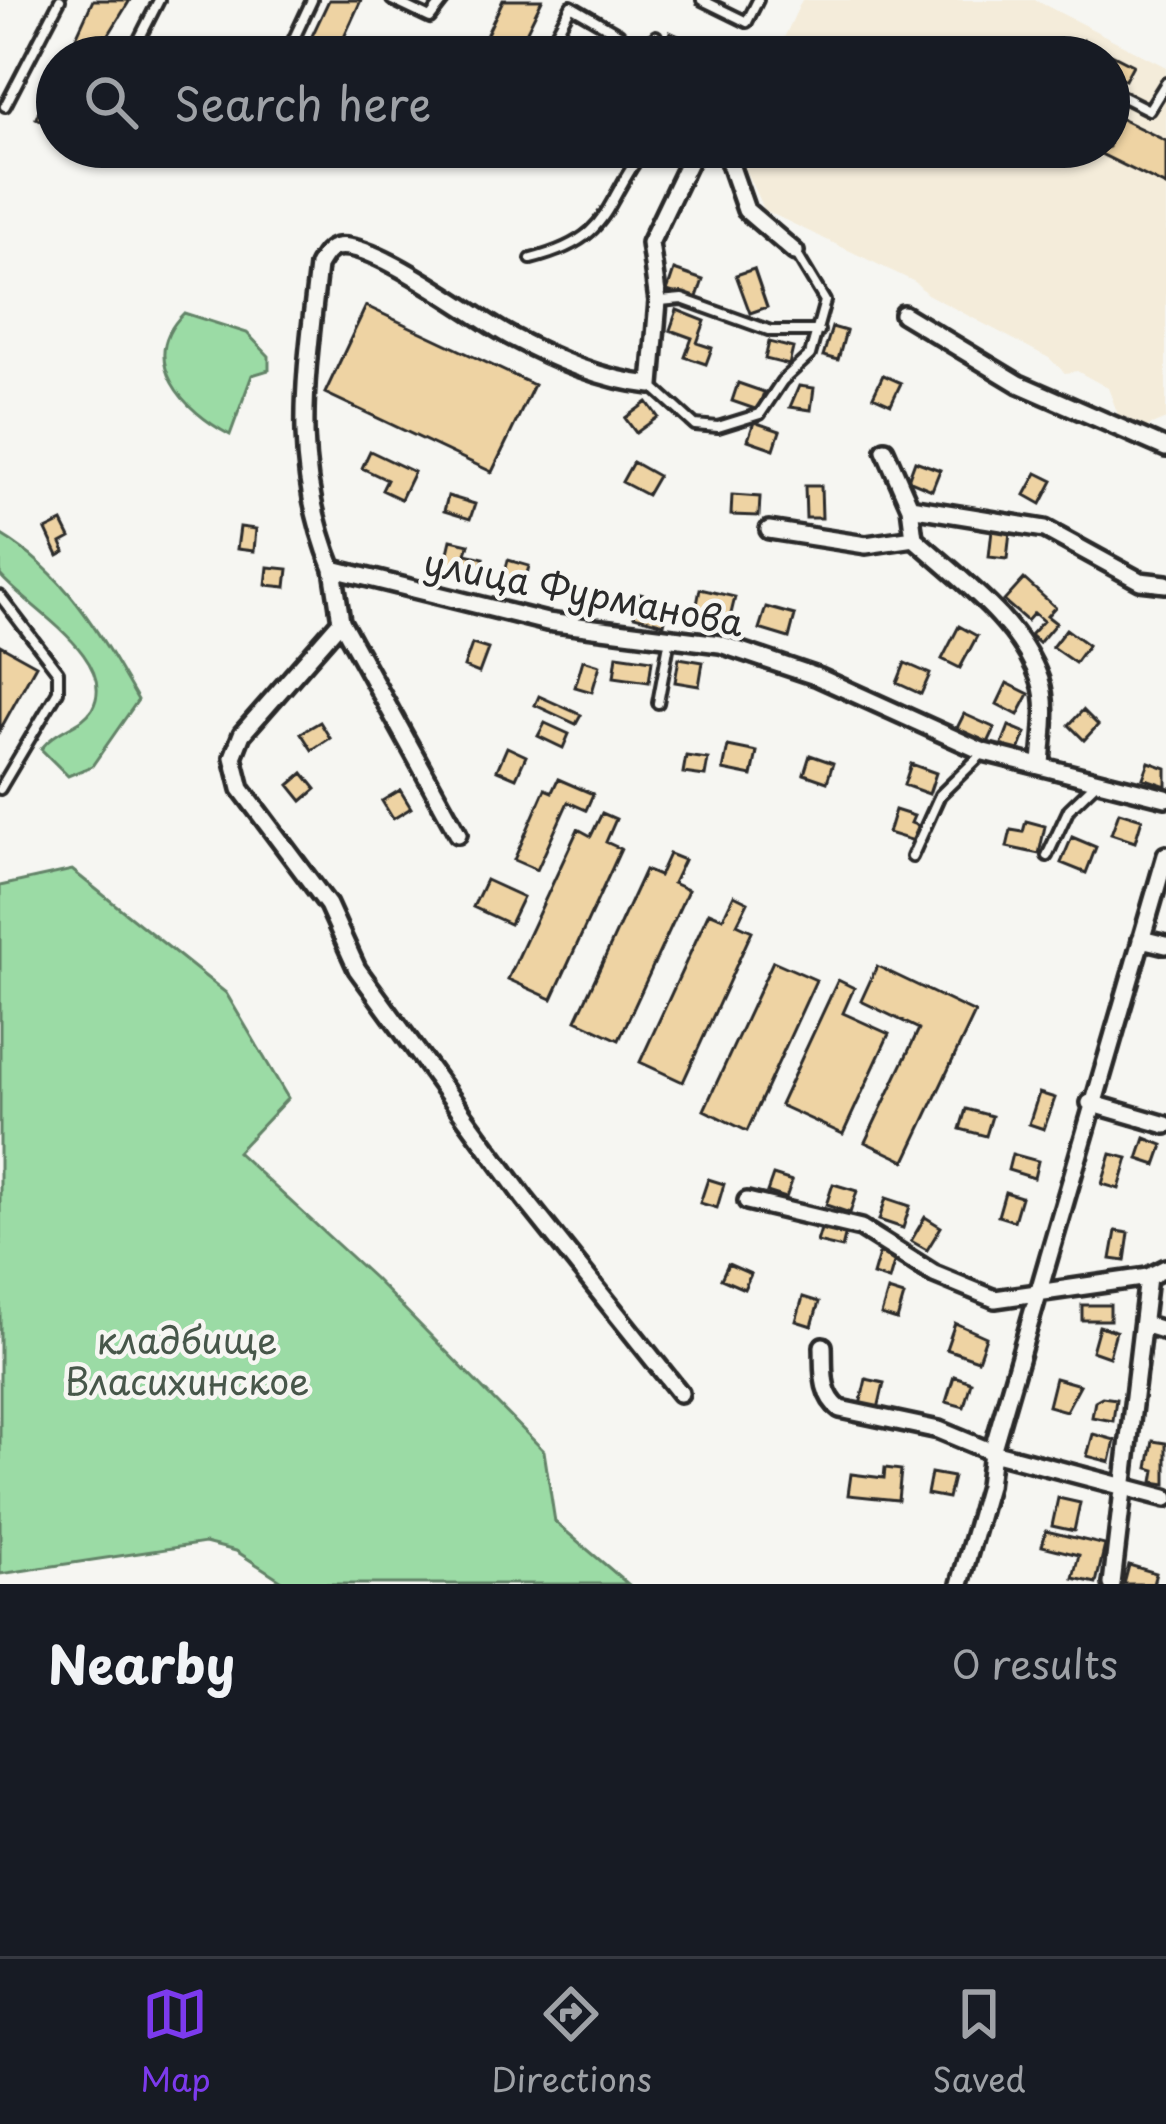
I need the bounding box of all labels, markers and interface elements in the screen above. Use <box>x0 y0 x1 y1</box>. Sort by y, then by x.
search box <box>36 36 1130 168</box>
text: Search here <box>174 68 431 136</box>
icon: search <box>78 69 144 135</box>
street label: улица Фурманова <box>420 534 749 649</box>
park label: кладбище Власихинское <box>64 1312 310 1407</box>
text: Nearby <box>48 1624 235 1701</box>
text: 0 results <box>952 1633 1118 1692</box>
tab: Map <box>140 1981 211 2103</box>
tab: Directions <box>491 1981 652 2103</box>
tab: Saved <box>932 1981 1026 2103</box>

